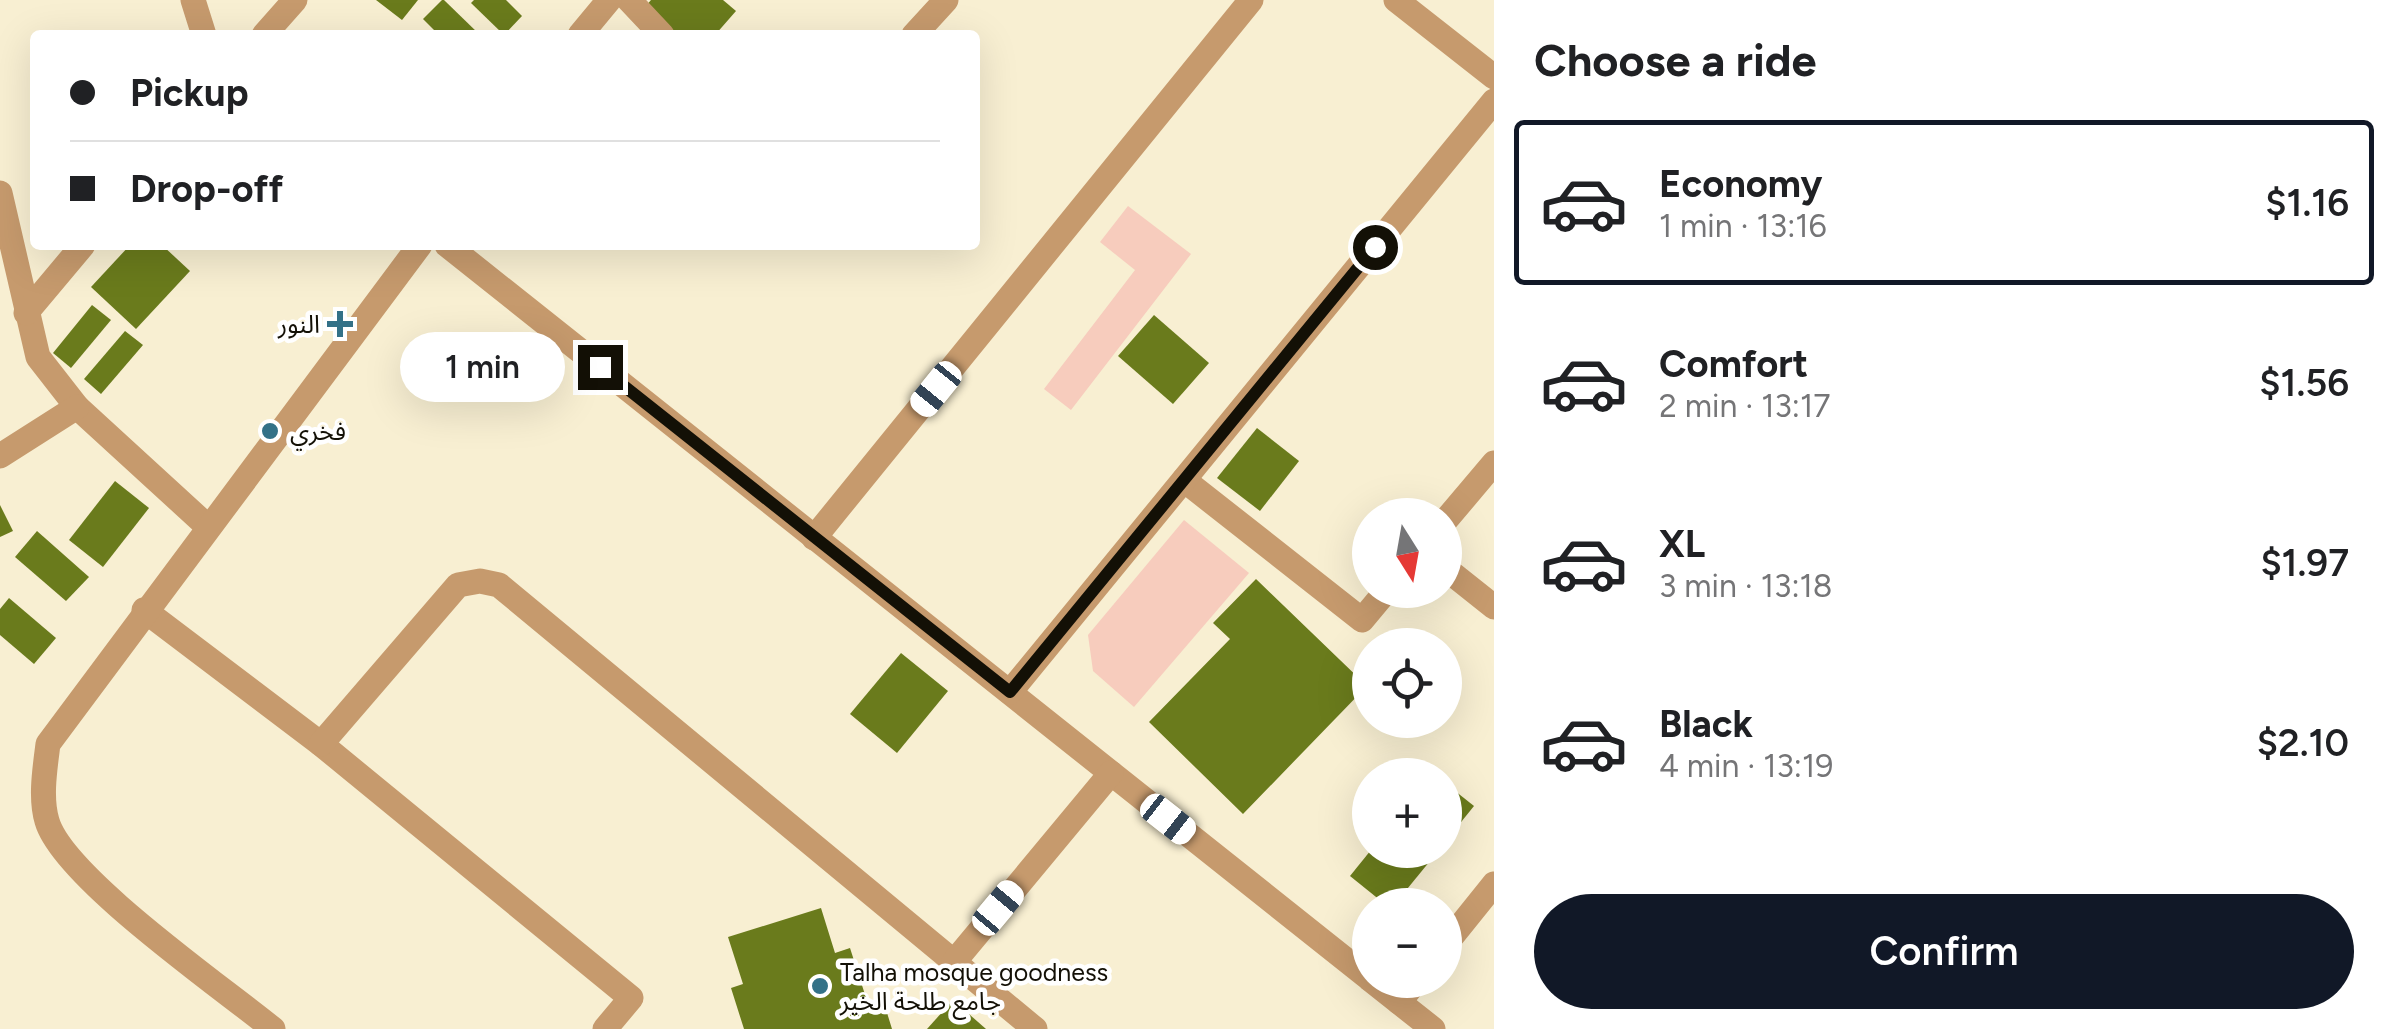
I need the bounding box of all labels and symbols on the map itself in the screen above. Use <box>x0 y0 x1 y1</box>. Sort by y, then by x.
route start <box>1353 225 1398 270</box>
place label: النور <box>277 309 320 339</box>
marker: النور <box>329 313 351 335</box>
callout: 1 min <box>400 332 565 402</box>
route end <box>578 345 623 390</box>
car <box>905 356 967 422</box>
place label: فخري <box>290 416 346 451</box>
marker: فخري <box>259 420 281 442</box>
north arrow <box>1352 498 1462 608</box>
car <box>1135 789 1201 849</box>
car <box>967 875 1029 941</box>
place label: Talha mosque goodness جامع طلحة الخير <box>839 957 1108 1020</box>
marker: Talha mosque goodness جامع طلحة الخير <box>809 975 831 997</box>

